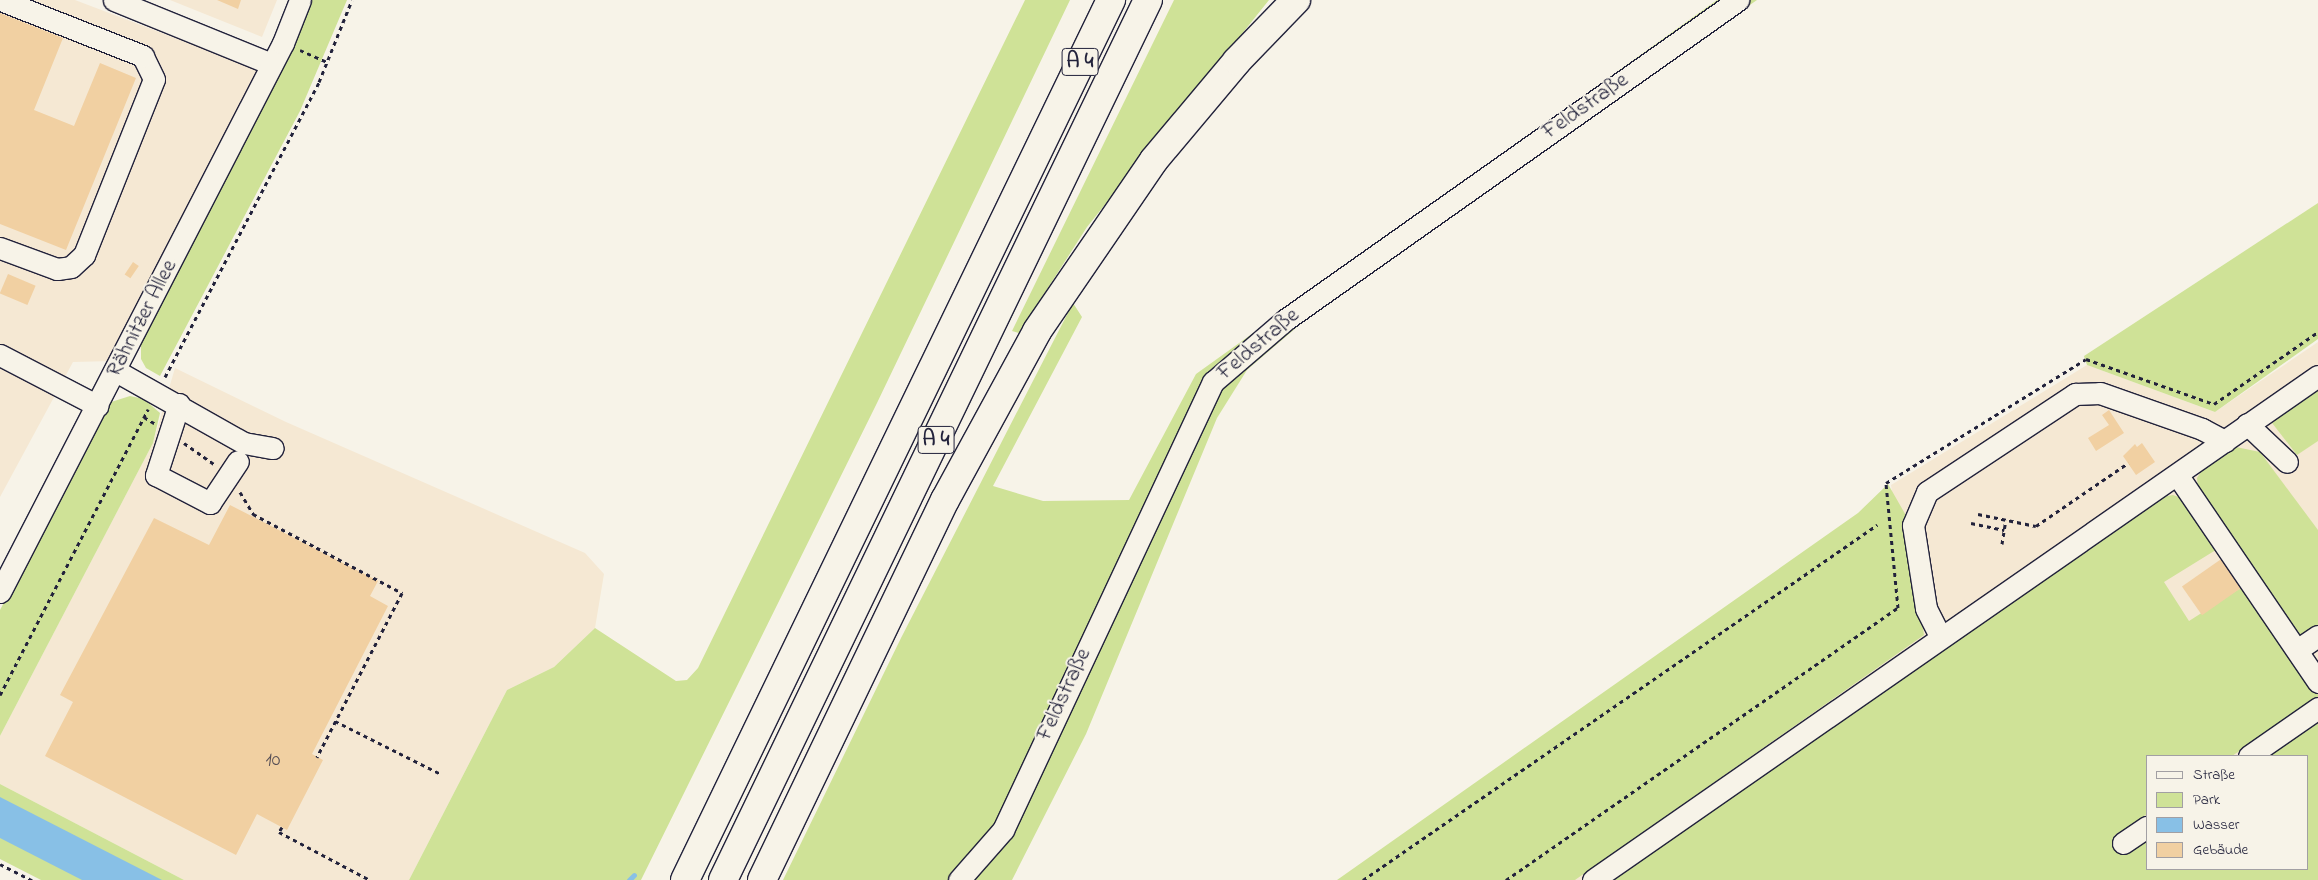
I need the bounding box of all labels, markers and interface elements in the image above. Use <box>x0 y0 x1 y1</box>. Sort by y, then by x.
road number: A 4 <box>1061 44 1099 80</box>
street label: Feldstraße <box>1538 68 1634 146</box>
street label: Rähnitzer Allee <box>102 256 184 382</box>
street label: Feldstraße <box>1213 303 1305 387</box>
road number: A 4 <box>917 422 955 458</box>
street label: Feldstraße <box>1032 645 1098 745</box>
house number: 10 <box>266 748 280 772</box>
legend <box>2146 755 2308 870</box>
text: Straße <box>2193 764 2235 786</box>
text: Park <box>2193 789 2220 811</box>
text: Wasser <box>2193 814 2239 836</box>
text: Gebäude <box>2193 839 2248 861</box>

